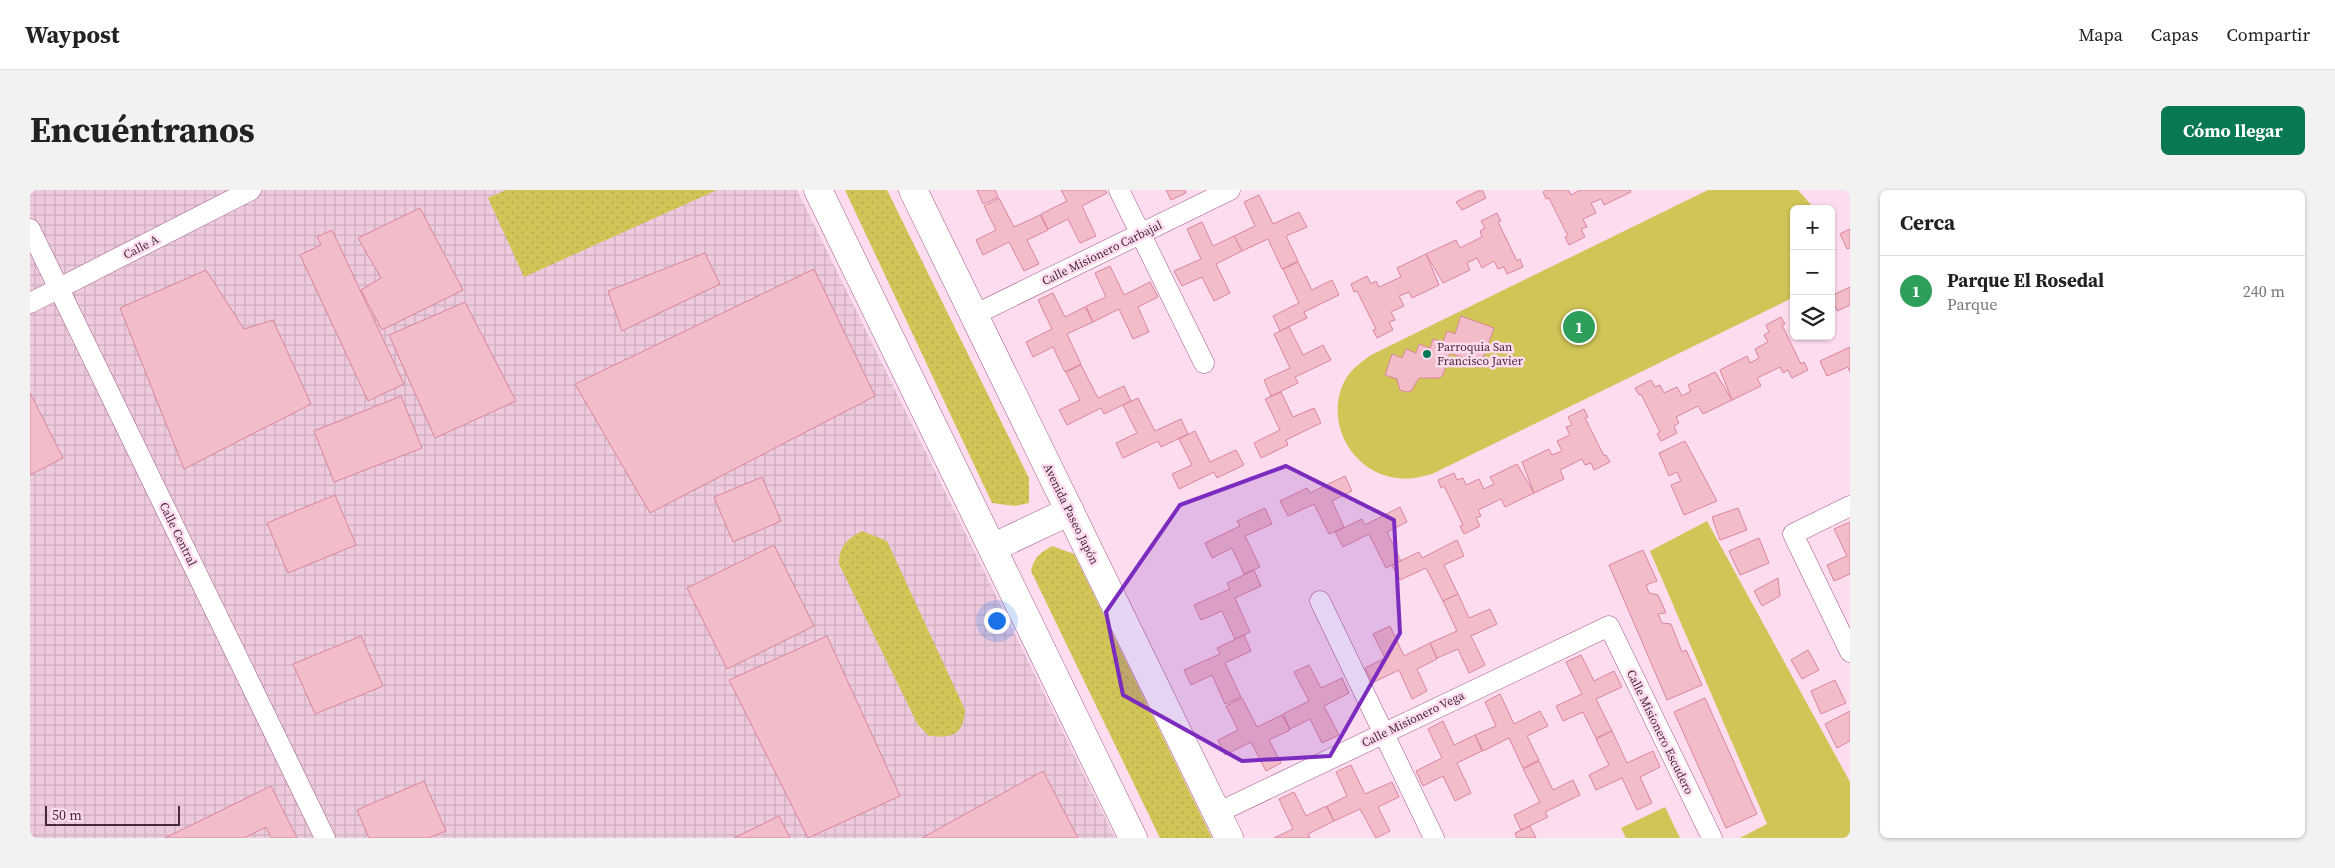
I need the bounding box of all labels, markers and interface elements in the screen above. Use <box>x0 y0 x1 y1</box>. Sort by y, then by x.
text: Waypost <box>25 18 120 51</box>
text: Mapa <box>2078 22 2123 47</box>
text: Capas <box>2151 22 2198 47</box>
text: Compartir <box>2226 22 2310 47</box>
text: Encuéntranos <box>30 106 255 154</box>
button: Cómo llegar <box>2161 106 2305 155</box>
map controls <box>1790 205 1835 340</box>
button: + <box>1790 205 1835 250</box>
text: Cerca <box>1900 208 1955 237</box>
street label: Calle Misionero Carbajal <box>1039 217 1165 289</box>
street label: Calle A <box>121 231 161 263</box>
button: − <box>1790 250 1835 295</box>
text: Parque El Rosedal <box>1947 267 2104 293</box>
text: 1 <box>1912 280 1920 302</box>
text: 240 m <box>2243 280 2285 302</box>
text: Parque <box>1947 293 1997 315</box>
button: layers <box>1790 295 1835 340</box>
pin: 1 <box>1563 308 1595 346</box>
place label: Parroquia San Francisco Javier <box>1437 339 1523 369</box>
marker: Parroquia San Francisco Javier <box>1421 348 1433 360</box>
street label: Avenida Paseo Japón <box>1040 461 1102 567</box>
street label: Calle Central <box>156 499 201 569</box>
your location <box>984 608 1010 634</box>
street label: Calle Misionero Escudero <box>1623 667 1697 797</box>
street label: Calle Misionero Vega <box>1359 687 1468 751</box>
scale bar <box>45 803 180 826</box>
text: 50 m <box>52 805 82 825</box>

